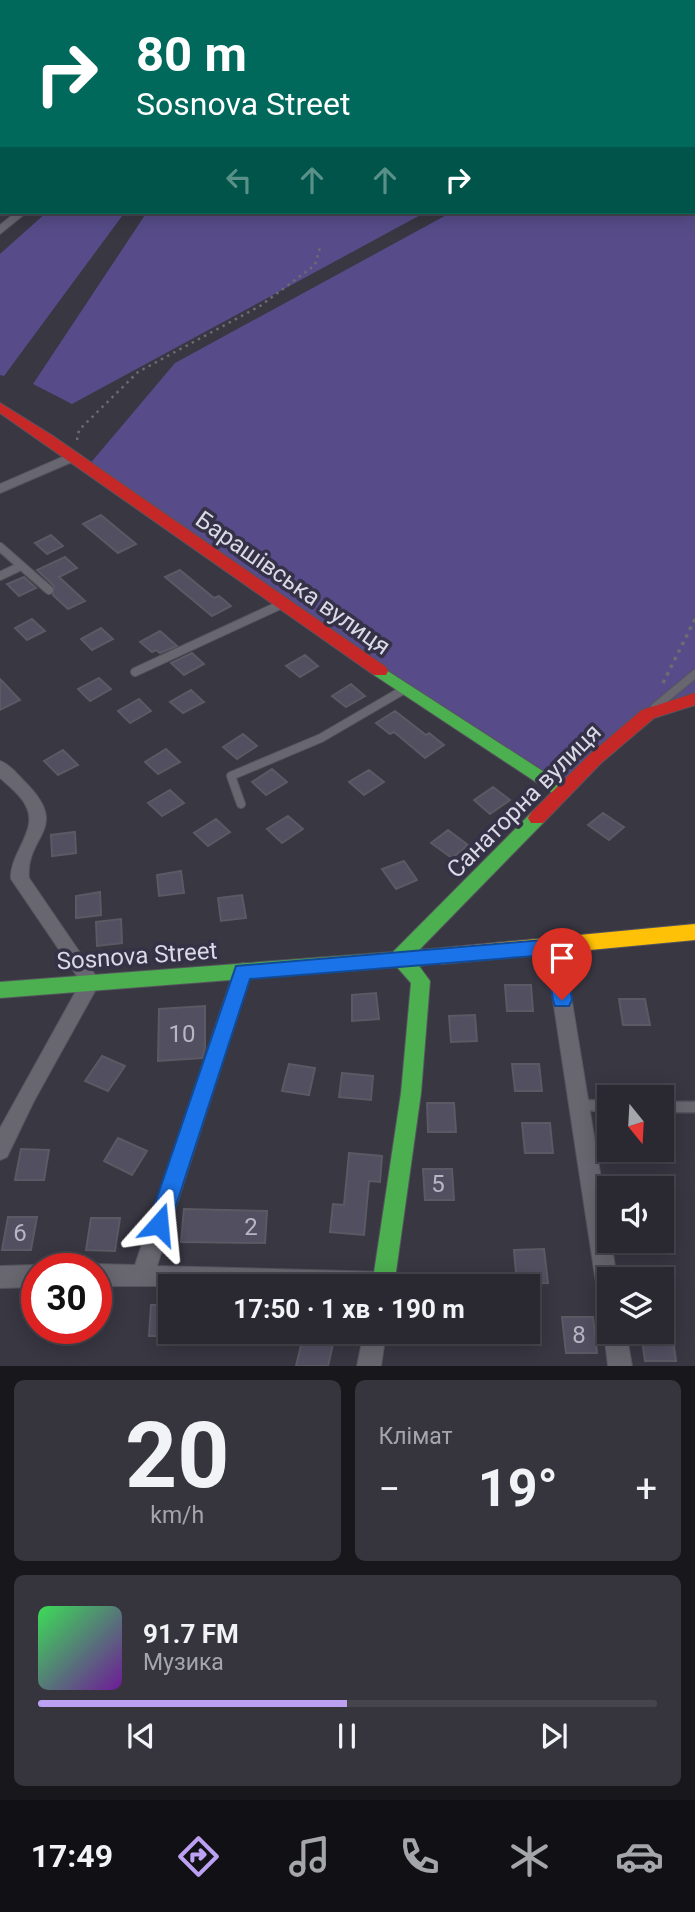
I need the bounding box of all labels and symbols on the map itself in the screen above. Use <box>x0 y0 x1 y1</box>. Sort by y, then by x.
street label: Барашівська вулиця <box>190 505 396 661</box>
street label: Санаторна вулиця <box>441 718 607 884</box>
pin <box>532 928 592 1000</box>
street label: Sosnova Street <box>56 936 218 976</box>
house number: 10 <box>169 1020 195 1048</box>
north arrow <box>597 1085 674 1162</box>
house number: 5 <box>431 1170 445 1198</box>
position arrow <box>122 1187 196 1261</box>
house number: 2 <box>244 1213 258 1241</box>
house number: 6 <box>13 1219 27 1247</box>
speed limit sign: 30 <box>21 1253 112 1344</box>
house number: 8 <box>572 1321 586 1349</box>

